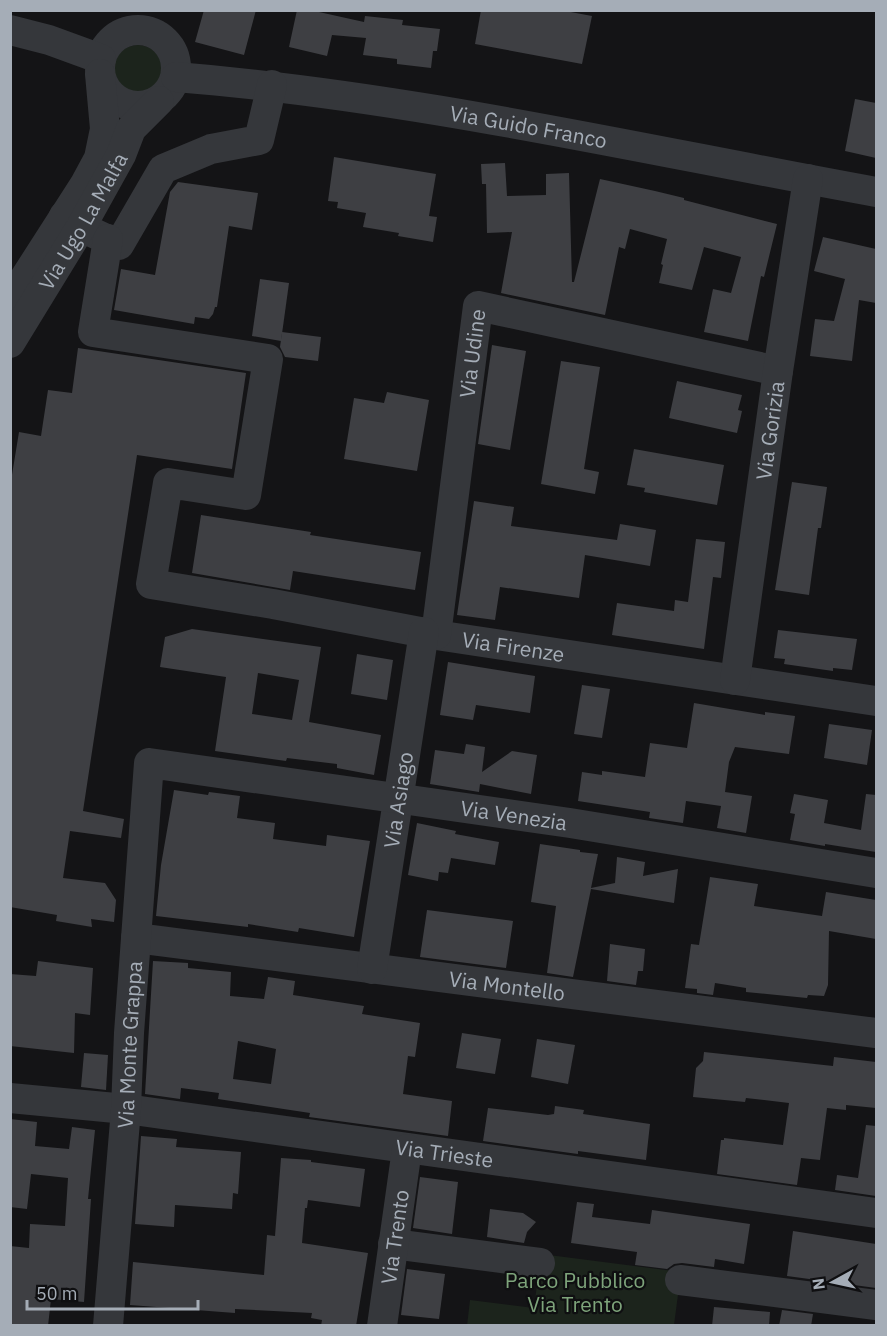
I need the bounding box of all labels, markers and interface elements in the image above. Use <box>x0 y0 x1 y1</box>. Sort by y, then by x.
street label: Via Guido Franco <box>448 99 609 154</box>
street label: Via Ugo La Malfa <box>32 147 134 295</box>
street label: Via Udine <box>452 307 492 399</box>
street label: Via Gorizia <box>749 379 790 482</box>
street label: Via Firenze <box>460 625 566 668</box>
street label: Via Asiago <box>377 750 419 850</box>
street label: Via Venezia <box>459 794 569 836</box>
street label: Via Monte Grappa <box>110 960 148 1130</box>
street label: Via Montello <box>447 964 567 1007</box>
street label: Via Trieste <box>394 1133 495 1174</box>
street label: Via Trento <box>374 1188 415 1286</box>
north arrow <box>803 1252 863 1312</box>
park label: Parco Pubblico Via Trento <box>505 1266 645 1318</box>
scale bar <box>27 1273 198 1311</box>
text: N <box>807 1277 829 1291</box>
text: 50 m <box>36 1282 78 1305</box>

